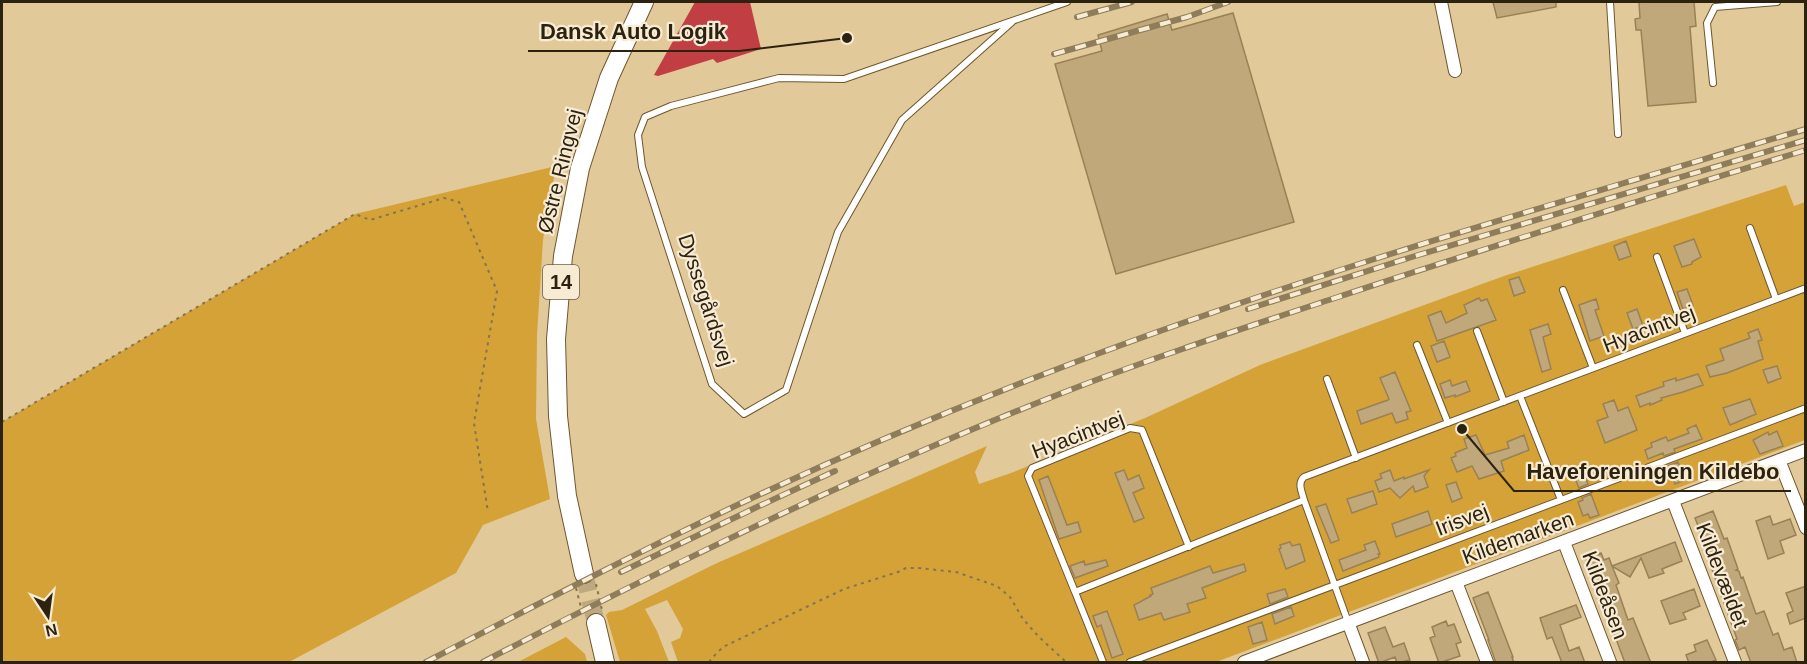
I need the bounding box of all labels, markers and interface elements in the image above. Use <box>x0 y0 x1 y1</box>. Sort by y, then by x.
callout: Dansk Auto Logik <box>528 11 739 51</box>
text: Dansk Auto Logik <box>540 19 727 44</box>
street label: Østre Ringvej <box>533 106 586 235</box>
street label: Dyssegårdsvej <box>674 231 739 369</box>
road number: 14 <box>543 265 579 299</box>
street label: Hyacintvej <box>1599 300 1698 357</box>
street label: Hyacintvej <box>1028 406 1127 463</box>
callout: Haveforeningen Kildebo <box>1514 451 1791 491</box>
text: Haveforeningen Kildebo <box>1526 459 1780 484</box>
street label: Irisvej <box>1432 499 1492 540</box>
street label: Kildemarken <box>1459 507 1577 568</box>
street label: Kildevældet <box>1692 519 1753 630</box>
street label: Kildeåsen <box>1578 548 1633 642</box>
north arrow <box>18 586 78 646</box>
text: N <box>44 621 59 640</box>

